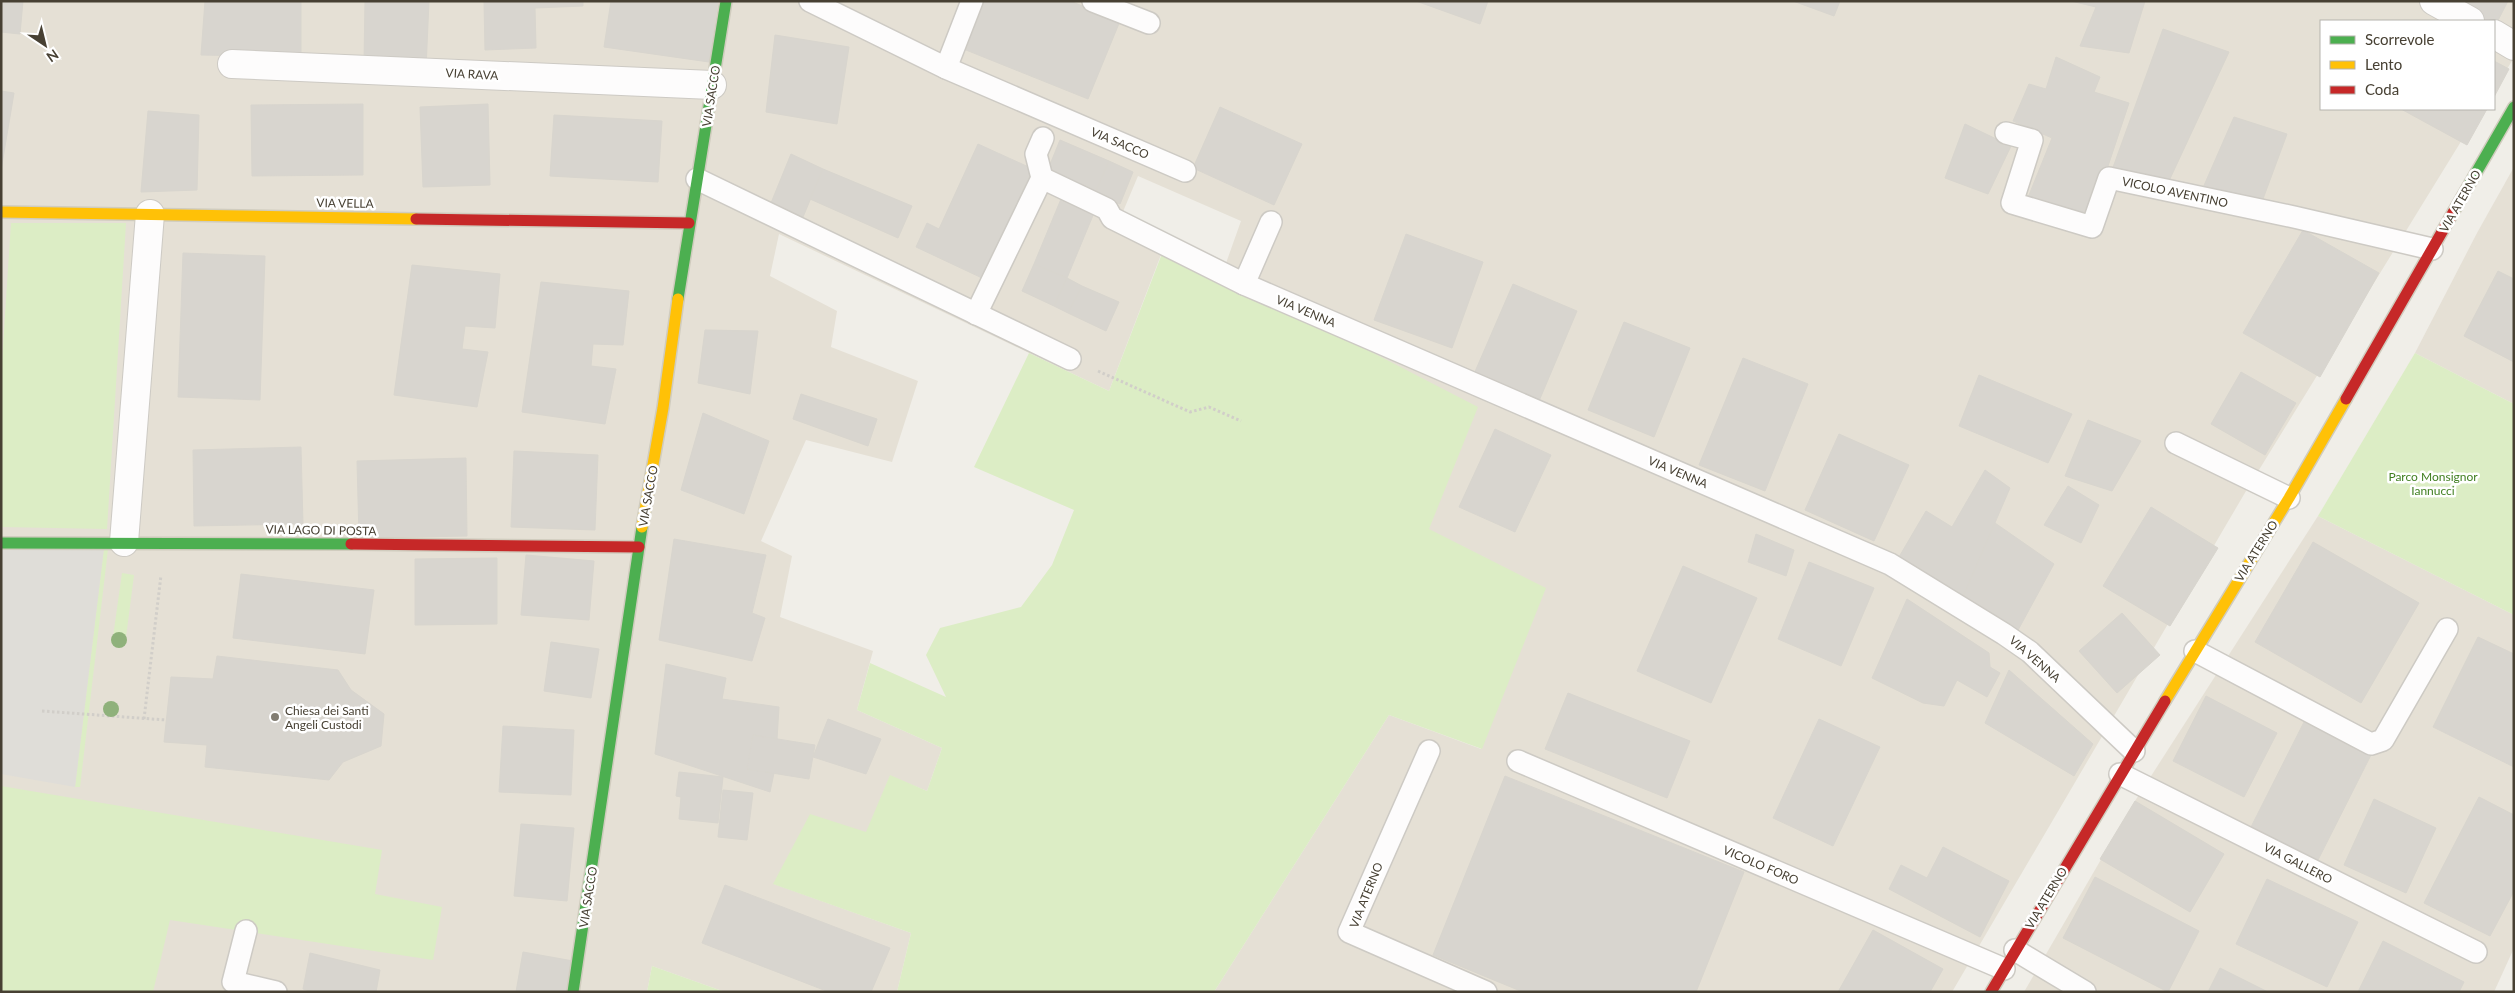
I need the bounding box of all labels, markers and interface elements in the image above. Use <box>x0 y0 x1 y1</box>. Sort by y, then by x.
north arrow <box>20 20 70 70</box>
legend <box>2320 20 2495 110</box>
text: Scorrevole <box>2365 30 2435 48</box>
text: N <box>43 46 62 66</box>
text: Lento <box>2365 55 2402 73</box>
street label: VIA SACCO <box>699 64 723 128</box>
street label: VIA RAVA <box>445 65 500 83</box>
text: Coda <box>2365 80 2399 98</box>
street label: VIA SACCO <box>1089 124 1152 162</box>
street label: VIA ATERNO <box>2436 167 2484 235</box>
street label: VICOLO AVENTINO <box>2121 173 2230 211</box>
street label: VIA VELLA <box>316 195 375 211</box>
street label: VIA VENNA <box>1274 292 1339 331</box>
street label: VIA VENNA <box>1646 453 1711 492</box>
street label: VIA SACCO <box>635 464 661 528</box>
park label: Parco Monsignor Iannucci <box>2388 469 2478 498</box>
street label: VIA ATERNO <box>2231 517 2281 584</box>
street label: VIA LAGO DI POSTA <box>265 522 378 538</box>
street label: VIA VENNA <box>2006 633 2064 686</box>
place label: Chiesa dei Santi Angeli Custodi <box>285 703 369 732</box>
marker: Chiesa dei Santi Angeli Custodi <box>269 711 281 723</box>
street label: VIA GALLERO <box>2261 839 2335 887</box>
street label: VICOLO FORO <box>1721 842 1801 888</box>
street label: VIA ATERNO <box>1346 860 1386 930</box>
street label: VIA ATERNO <box>2022 864 2071 932</box>
street label: VIA SACCO <box>576 865 600 929</box>

